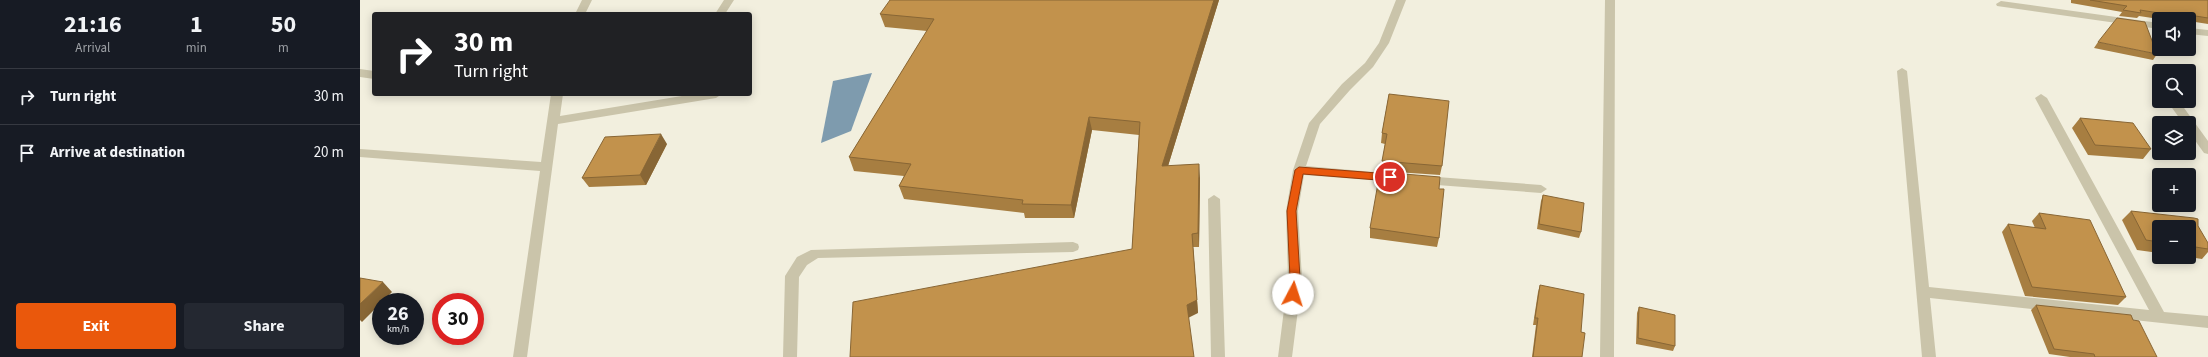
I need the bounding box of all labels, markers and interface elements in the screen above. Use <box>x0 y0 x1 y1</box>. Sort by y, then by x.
text: 21:16 <box>64 7 122 42</box>
text: 1 <box>190 7 203 42</box>
text: 50 <box>271 7 296 42</box>
map controls <box>2152 12 2196 264</box>
button: sound <box>2152 12 2196 56</box>
text: 30 m <box>454 22 513 62</box>
icon: right <box>388 28 440 80</box>
text: Arrival <box>75 39 110 57</box>
text: min <box>186 39 207 57</box>
text: m <box>278 39 289 57</box>
text: Turn right <box>454 59 528 84</box>
button: search <box>2152 64 2196 108</box>
icon: right <box>16 86 38 108</box>
text: Turn right <box>50 86 116 107</box>
text: 30 m <box>314 86 344 107</box>
button: layers <box>2152 116 2196 160</box>
icon: arrive <box>16 142 38 164</box>
text: Arrive at destination <box>50 142 185 163</box>
text: 20 m <box>314 142 344 163</box>
pin <box>1373 160 1407 194</box>
icon: arrive <box>1379 166 1401 188</box>
button: + <box>2152 168 2196 212</box>
button: − <box>2152 220 2196 264</box>
position arrow <box>1272 273 1314 315</box>
speed limit sign: 30 <box>432 293 484 345</box>
text: 26 <box>387 300 409 328</box>
button: Exit <box>16 303 176 349</box>
button: Share <box>184 303 344 349</box>
text: km/h <box>387 322 409 336</box>

